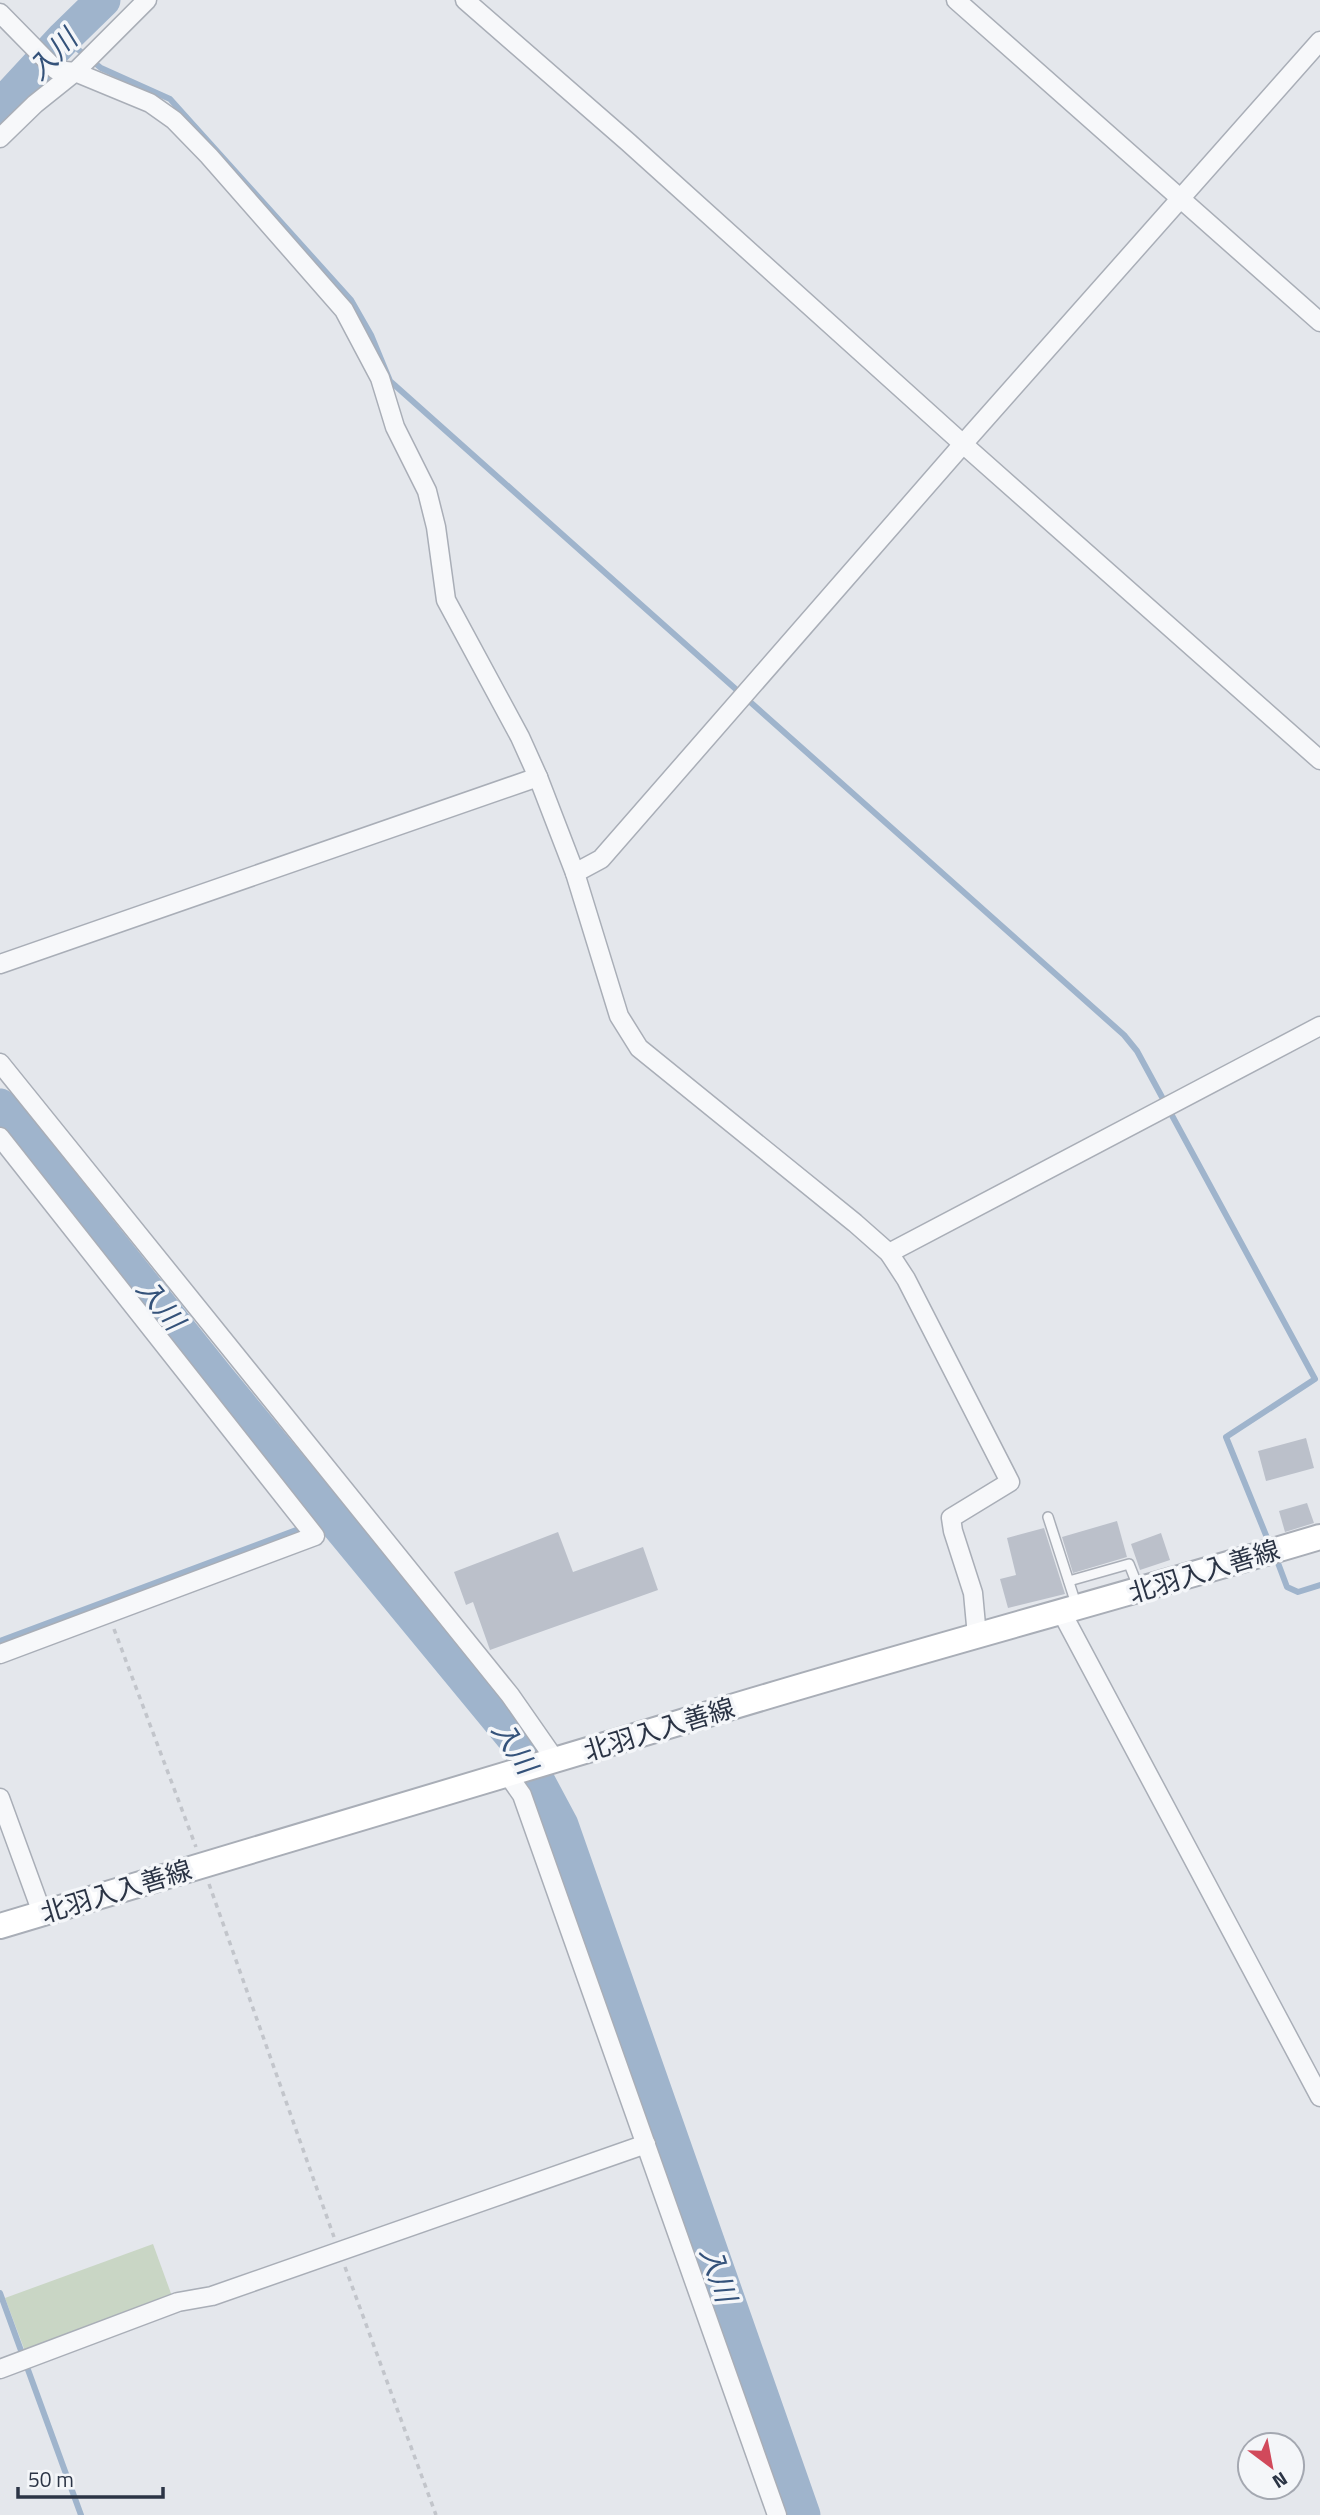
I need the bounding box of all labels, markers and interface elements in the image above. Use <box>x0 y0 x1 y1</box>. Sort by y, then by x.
water label: 入川 <box>17 17 89 89</box>
water label: 入川 <box>127 1269 197 1342</box>
street label: 北羽入入善線 <box>1124 1530 1284 1612</box>
street label: 北羽入入善線 <box>579 1688 739 1770</box>
water label: 入川 <box>482 1712 550 1785</box>
street label: 北羽入入善線 <box>36 1850 196 1932</box>
water label: 入川 <box>690 2241 749 2310</box>
north arrow <box>1236 2431 1306 2501</box>
scale bar <box>18 2456 163 2500</box>
text: 50 m <box>28 2463 74 2495</box>
text: N <box>1267 2465 1294 2497</box>

